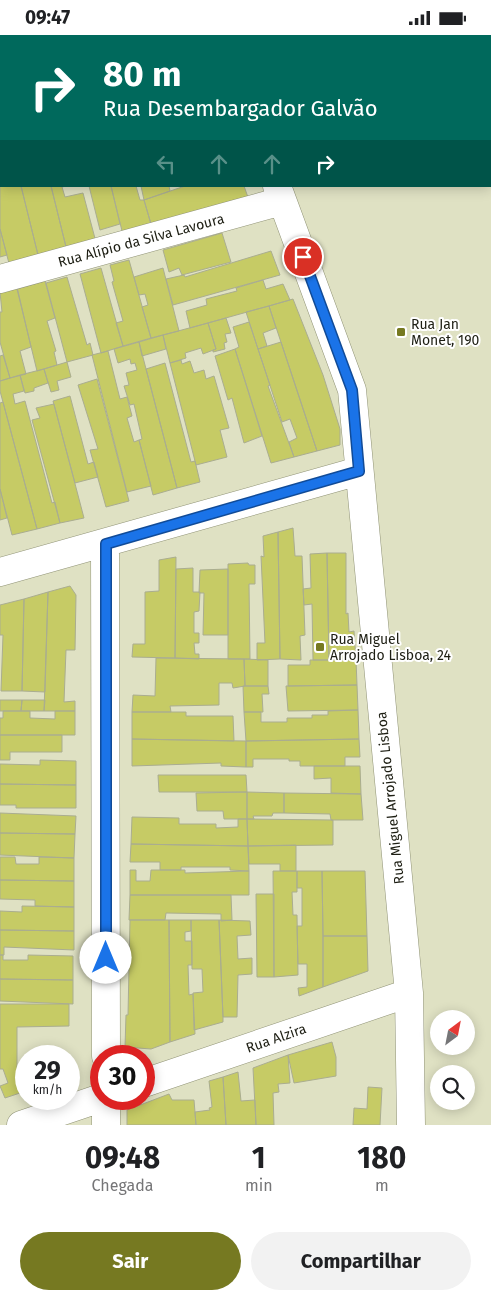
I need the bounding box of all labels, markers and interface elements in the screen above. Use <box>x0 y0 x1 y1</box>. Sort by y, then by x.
text: 09:47 <box>25 6 70 29</box>
text: 80 m <box>103 53 182 95</box>
icon: right <box>20 55 85 120</box>
text: Rua Desembargador Galvão <box>103 95 378 122</box>
icon: left <box>152 150 180 178</box>
icon: ahead <box>205 150 233 178</box>
icon: ahead <box>258 150 286 178</box>
icon: right <box>311 150 339 178</box>
street label: Rua Alípio da Silva Lavoura <box>56 210 226 271</box>
pin <box>282 236 324 278</box>
icon: arrive <box>289 243 317 271</box>
place label: Rua Jan Monet, 190 <box>411 316 479 349</box>
marker: Rua Jan Monet, 190 <box>395 326 407 338</box>
place label: Rua Miguel Arrojado Lisboa, 24 <box>330 631 451 664</box>
marker: Rua Miguel Arrojado Lisboa, 24 <box>314 641 326 653</box>
street label: Rua Miguel Arrojado Lisboa <box>373 711 408 885</box>
position arrow <box>79 931 131 983</box>
north arrow <box>430 1010 475 1055</box>
map controls <box>430 1010 475 1110</box>
street label: Rua Alzira <box>244 1020 309 1057</box>
speed limit sign: 30 <box>90 1045 155 1110</box>
text: 29 <box>34 1056 61 1086</box>
button: search <box>430 1065 475 1110</box>
text: km/h <box>33 1083 62 1097</box>
text: 09:48 <box>85 1140 160 1176</box>
text: 1 <box>252 1140 266 1176</box>
text: 180 <box>357 1140 406 1176</box>
text: Chegada <box>92 1176 153 1195</box>
text: min <box>245 1176 273 1195</box>
text: m <box>375 1176 389 1195</box>
button: Sair <box>20 1232 241 1290</box>
button: Compartilhar <box>251 1232 471 1290</box>

